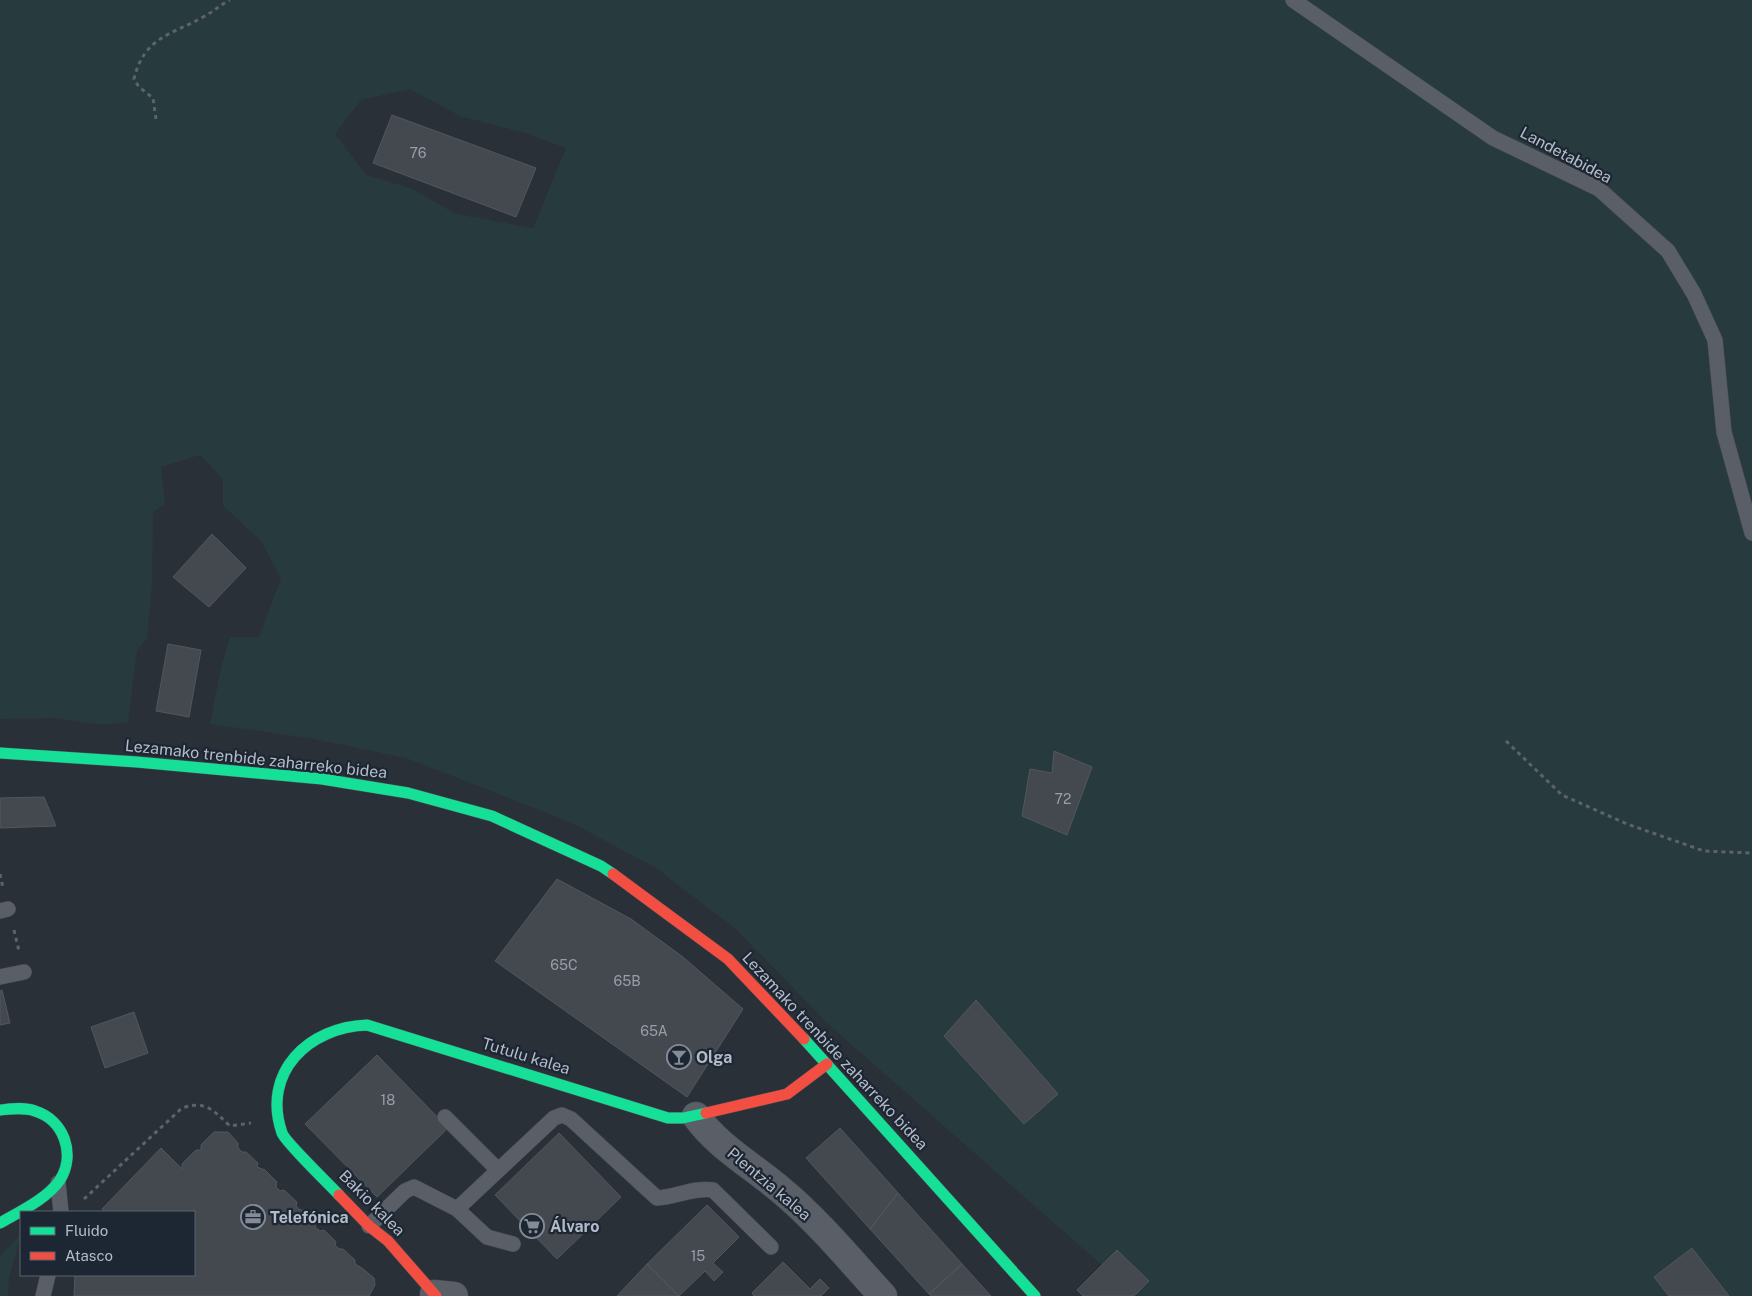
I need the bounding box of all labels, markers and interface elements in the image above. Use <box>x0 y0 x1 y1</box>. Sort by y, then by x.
street label: Landetabidea <box>1517 123 1615 187</box>
house number: 76 <box>410 145 427 161</box>
street label: Lezamako trenbide zaharreko bidea <box>124 736 388 782</box>
house number: 72 <box>1055 791 1071 807</box>
street label: Lezamako trenbide zaharreko bidea <box>738 948 932 1154</box>
house number: 65C <box>550 957 578 973</box>
house number: 65B <box>613 973 641 989</box>
house number: 65A <box>640 1023 668 1039</box>
street label: Tutulu kalea <box>480 1034 572 1078</box>
bar icon: Olga <box>666 1044 692 1070</box>
place label: Olga <box>696 1048 732 1067</box>
house number: 18 <box>381 1092 395 1108</box>
street label: Plentzia kalea <box>723 1144 815 1224</box>
street label: Bakio kalea <box>335 1166 409 1240</box>
office icon: Telefónica <box>240 1204 266 1230</box>
place label: Telefónica <box>270 1208 349 1227</box>
legend <box>20 1211 195 1276</box>
supermarket icon: Álvaro <box>519 1213 545 1239</box>
place label: Álvaro <box>550 1216 599 1236</box>
text: Fluido <box>65 1222 108 1239</box>
text: Atasco <box>65 1247 113 1264</box>
house number: 15 <box>691 1248 705 1264</box>

